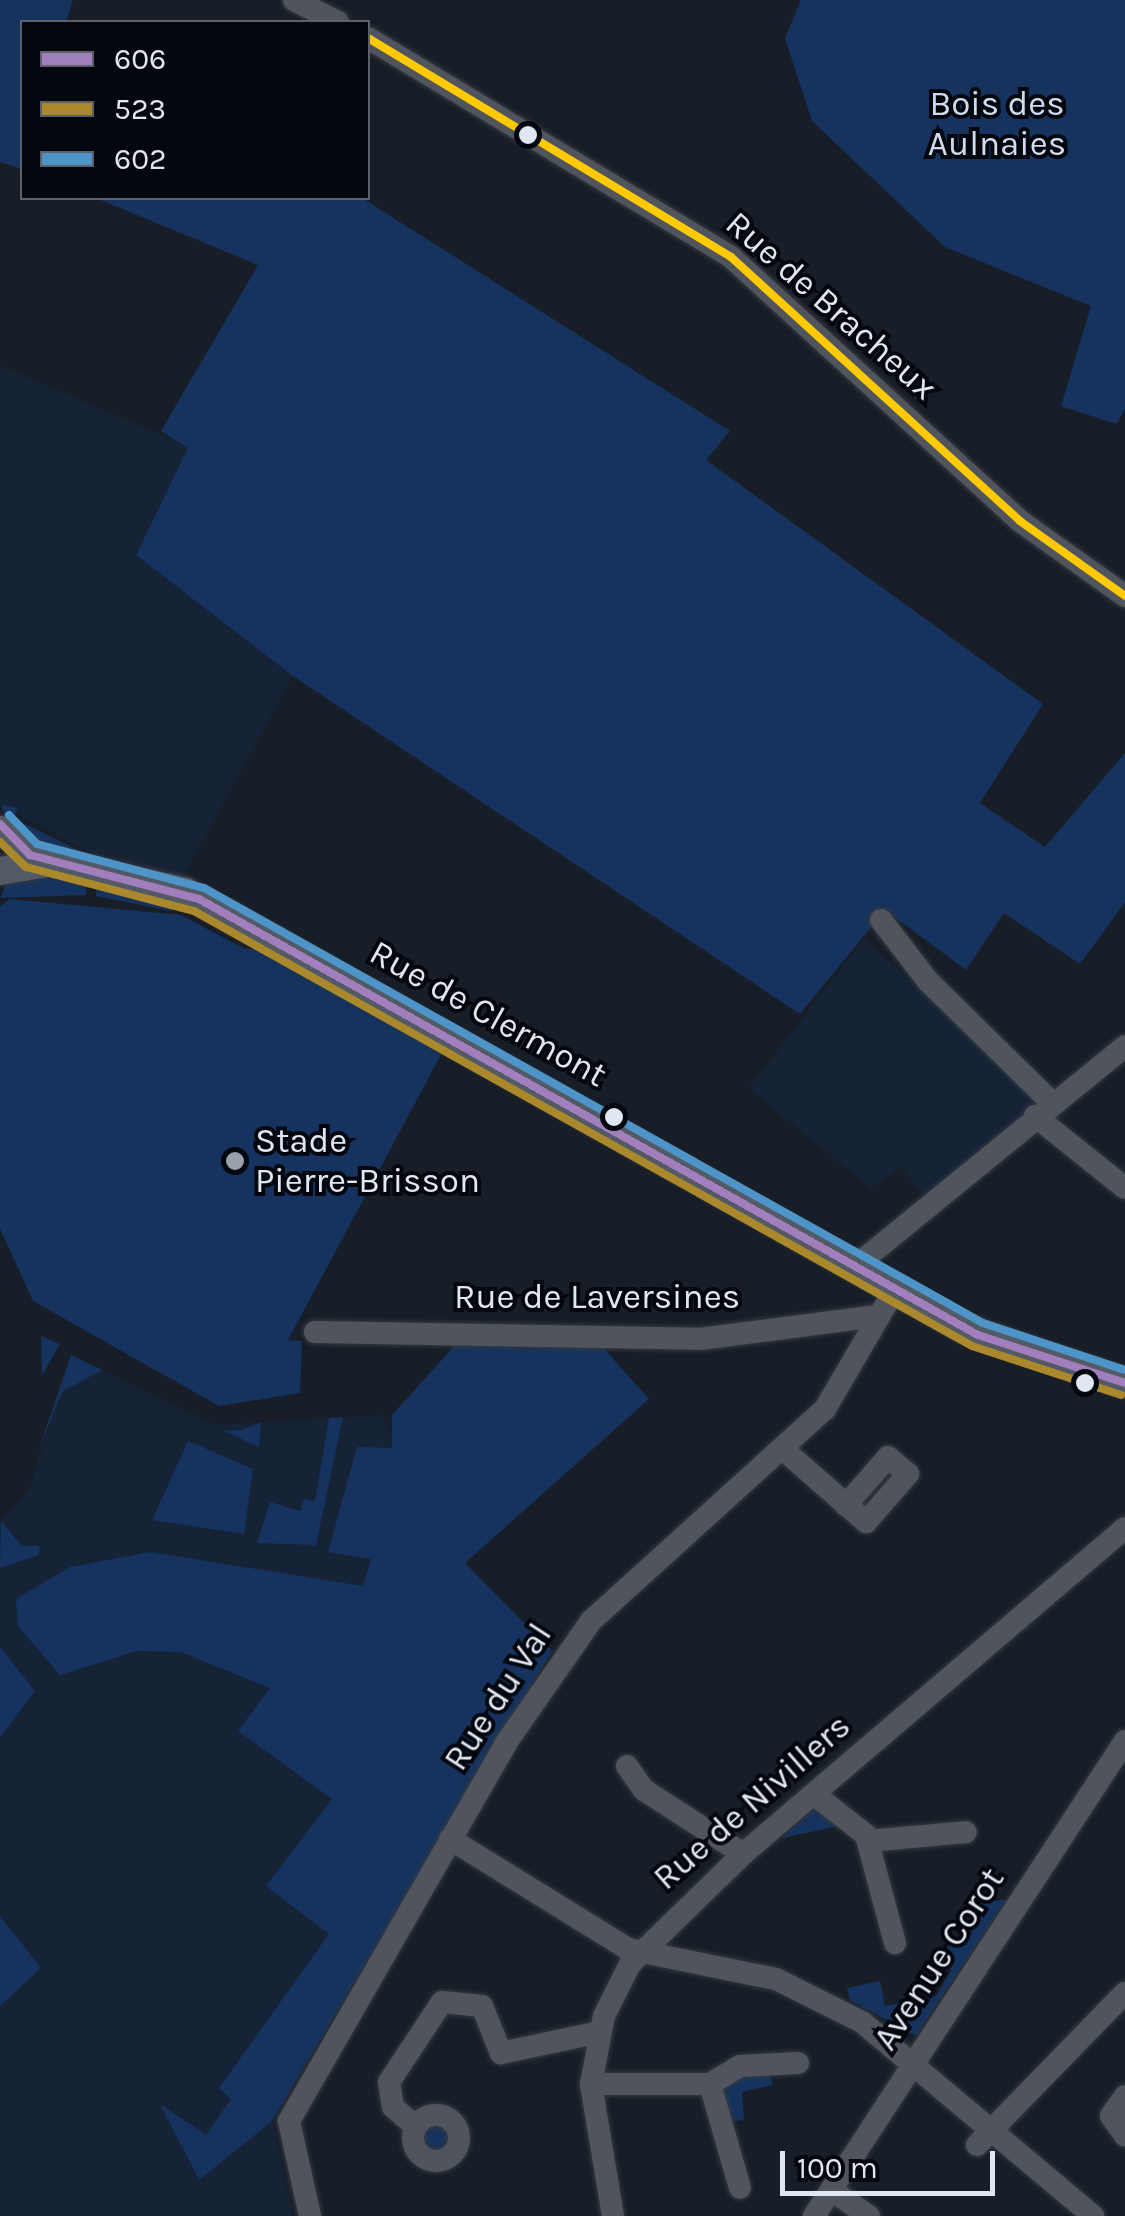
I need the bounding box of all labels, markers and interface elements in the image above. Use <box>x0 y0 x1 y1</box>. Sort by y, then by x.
legend <box>20 20 370 200</box>
text: 606 <box>114 41 166 77</box>
park label: Bois des Aulnaies <box>928 83 1066 165</box>
text: 523 <box>114 91 166 127</box>
unlabelled marker <box>518 125 538 145</box>
text: 602 <box>114 141 166 177</box>
street label: Rue de Bracheux <box>717 203 945 409</box>
street label: Rue de Clermont <box>362 932 614 1096</box>
unlabelled marker <box>604 1107 624 1127</box>
place label: Stade Pierre-Brisson <box>255 1120 480 1202</box>
marker: Stade Pierre-Brisson <box>224 1150 246 1172</box>
street label: Rue de Laversines <box>454 1276 740 1318</box>
unlabelled marker <box>1075 1373 1095 1393</box>
street label: Rue du Val <box>435 1616 561 1778</box>
street label: Rue de Nivillers <box>645 1705 859 1899</box>
street label: Avenue Corot <box>864 1860 1014 2058</box>
scale bar <box>785 2131 1000 2193</box>
text: 100 m <box>797 2150 878 2186</box>

